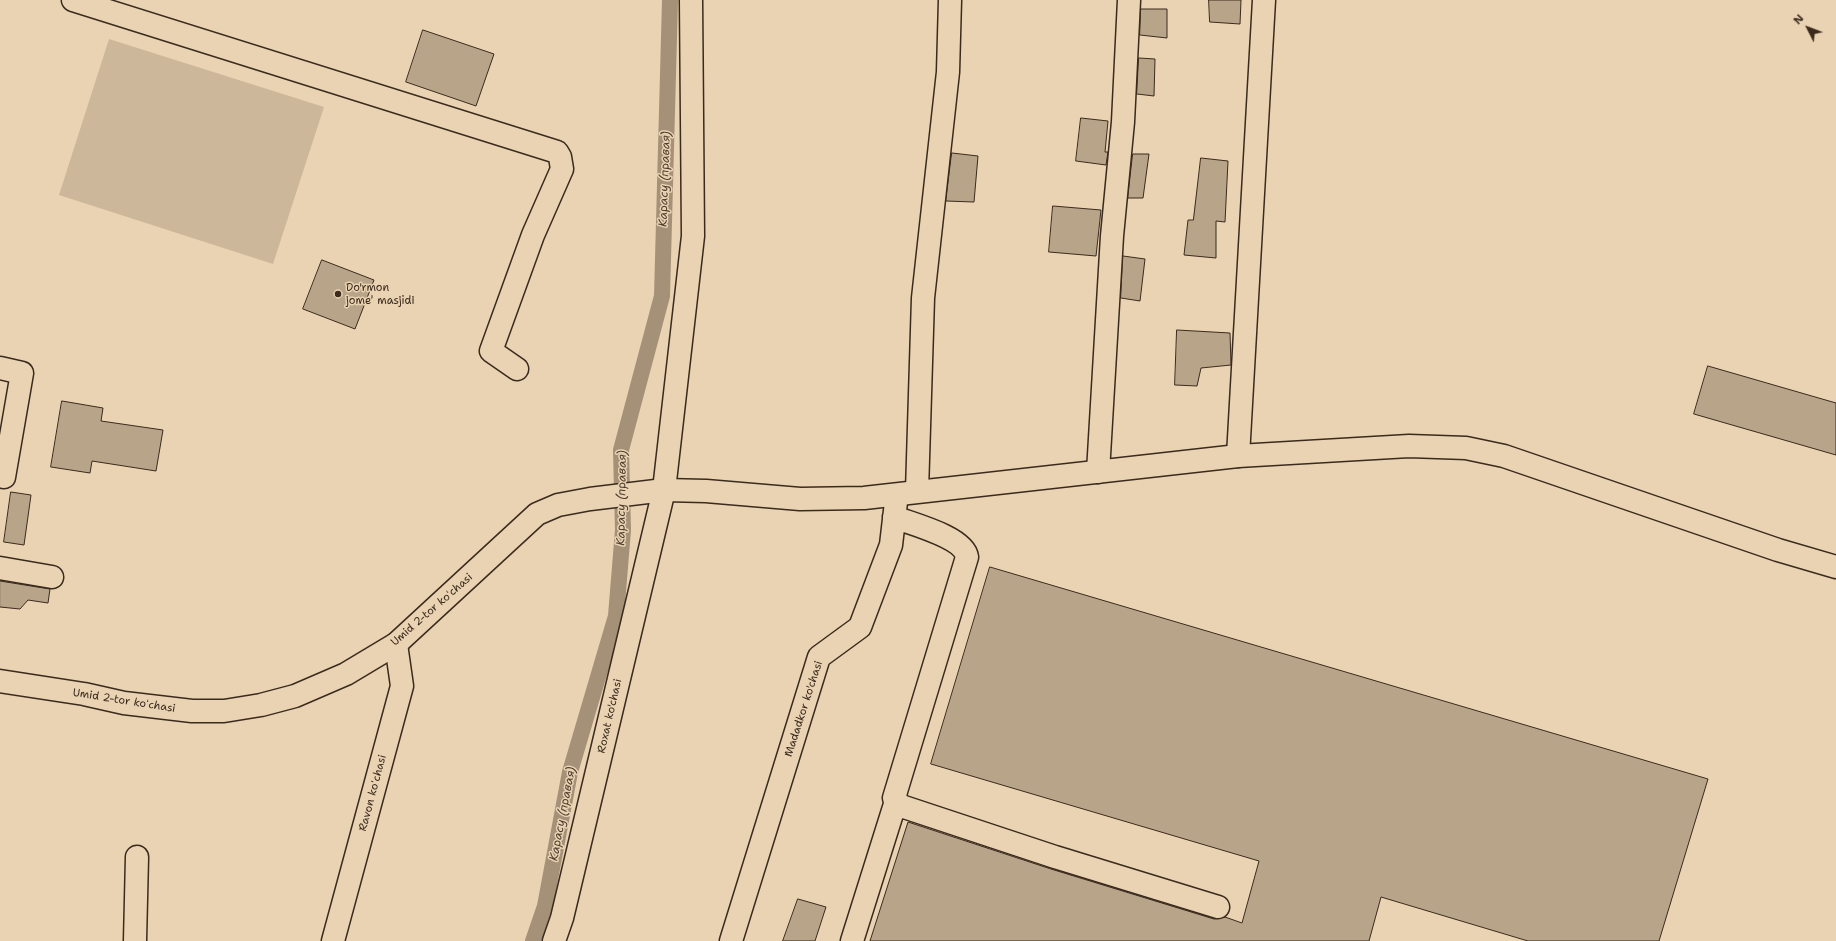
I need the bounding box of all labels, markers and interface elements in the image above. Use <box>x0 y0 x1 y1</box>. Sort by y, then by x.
north arrow <box>1788 8 1828 48</box>
text: N <box>1790 11 1807 28</box>
water label: Карасу (правая) <box>656 131 674 227</box>
place label: Do'rmon jome' masjidi <box>346 281 415 307</box>
marker: Do'rmon jome' masjidi <box>333 289 343 299</box>
water label: Карасу (правая) <box>614 450 630 546</box>
street label: Umid 2-tor koʻchasi <box>388 571 476 649</box>
street label: Madadkor ko'chasi <box>782 659 826 759</box>
street label: Roxat ko'chasi <box>595 678 625 754</box>
street label: Umid 2-tor koʻchasi <box>72 686 176 716</box>
street label: Ravon koʻchasi <box>356 753 390 833</box>
water label: Карасу (правая) <box>547 766 579 862</box>

